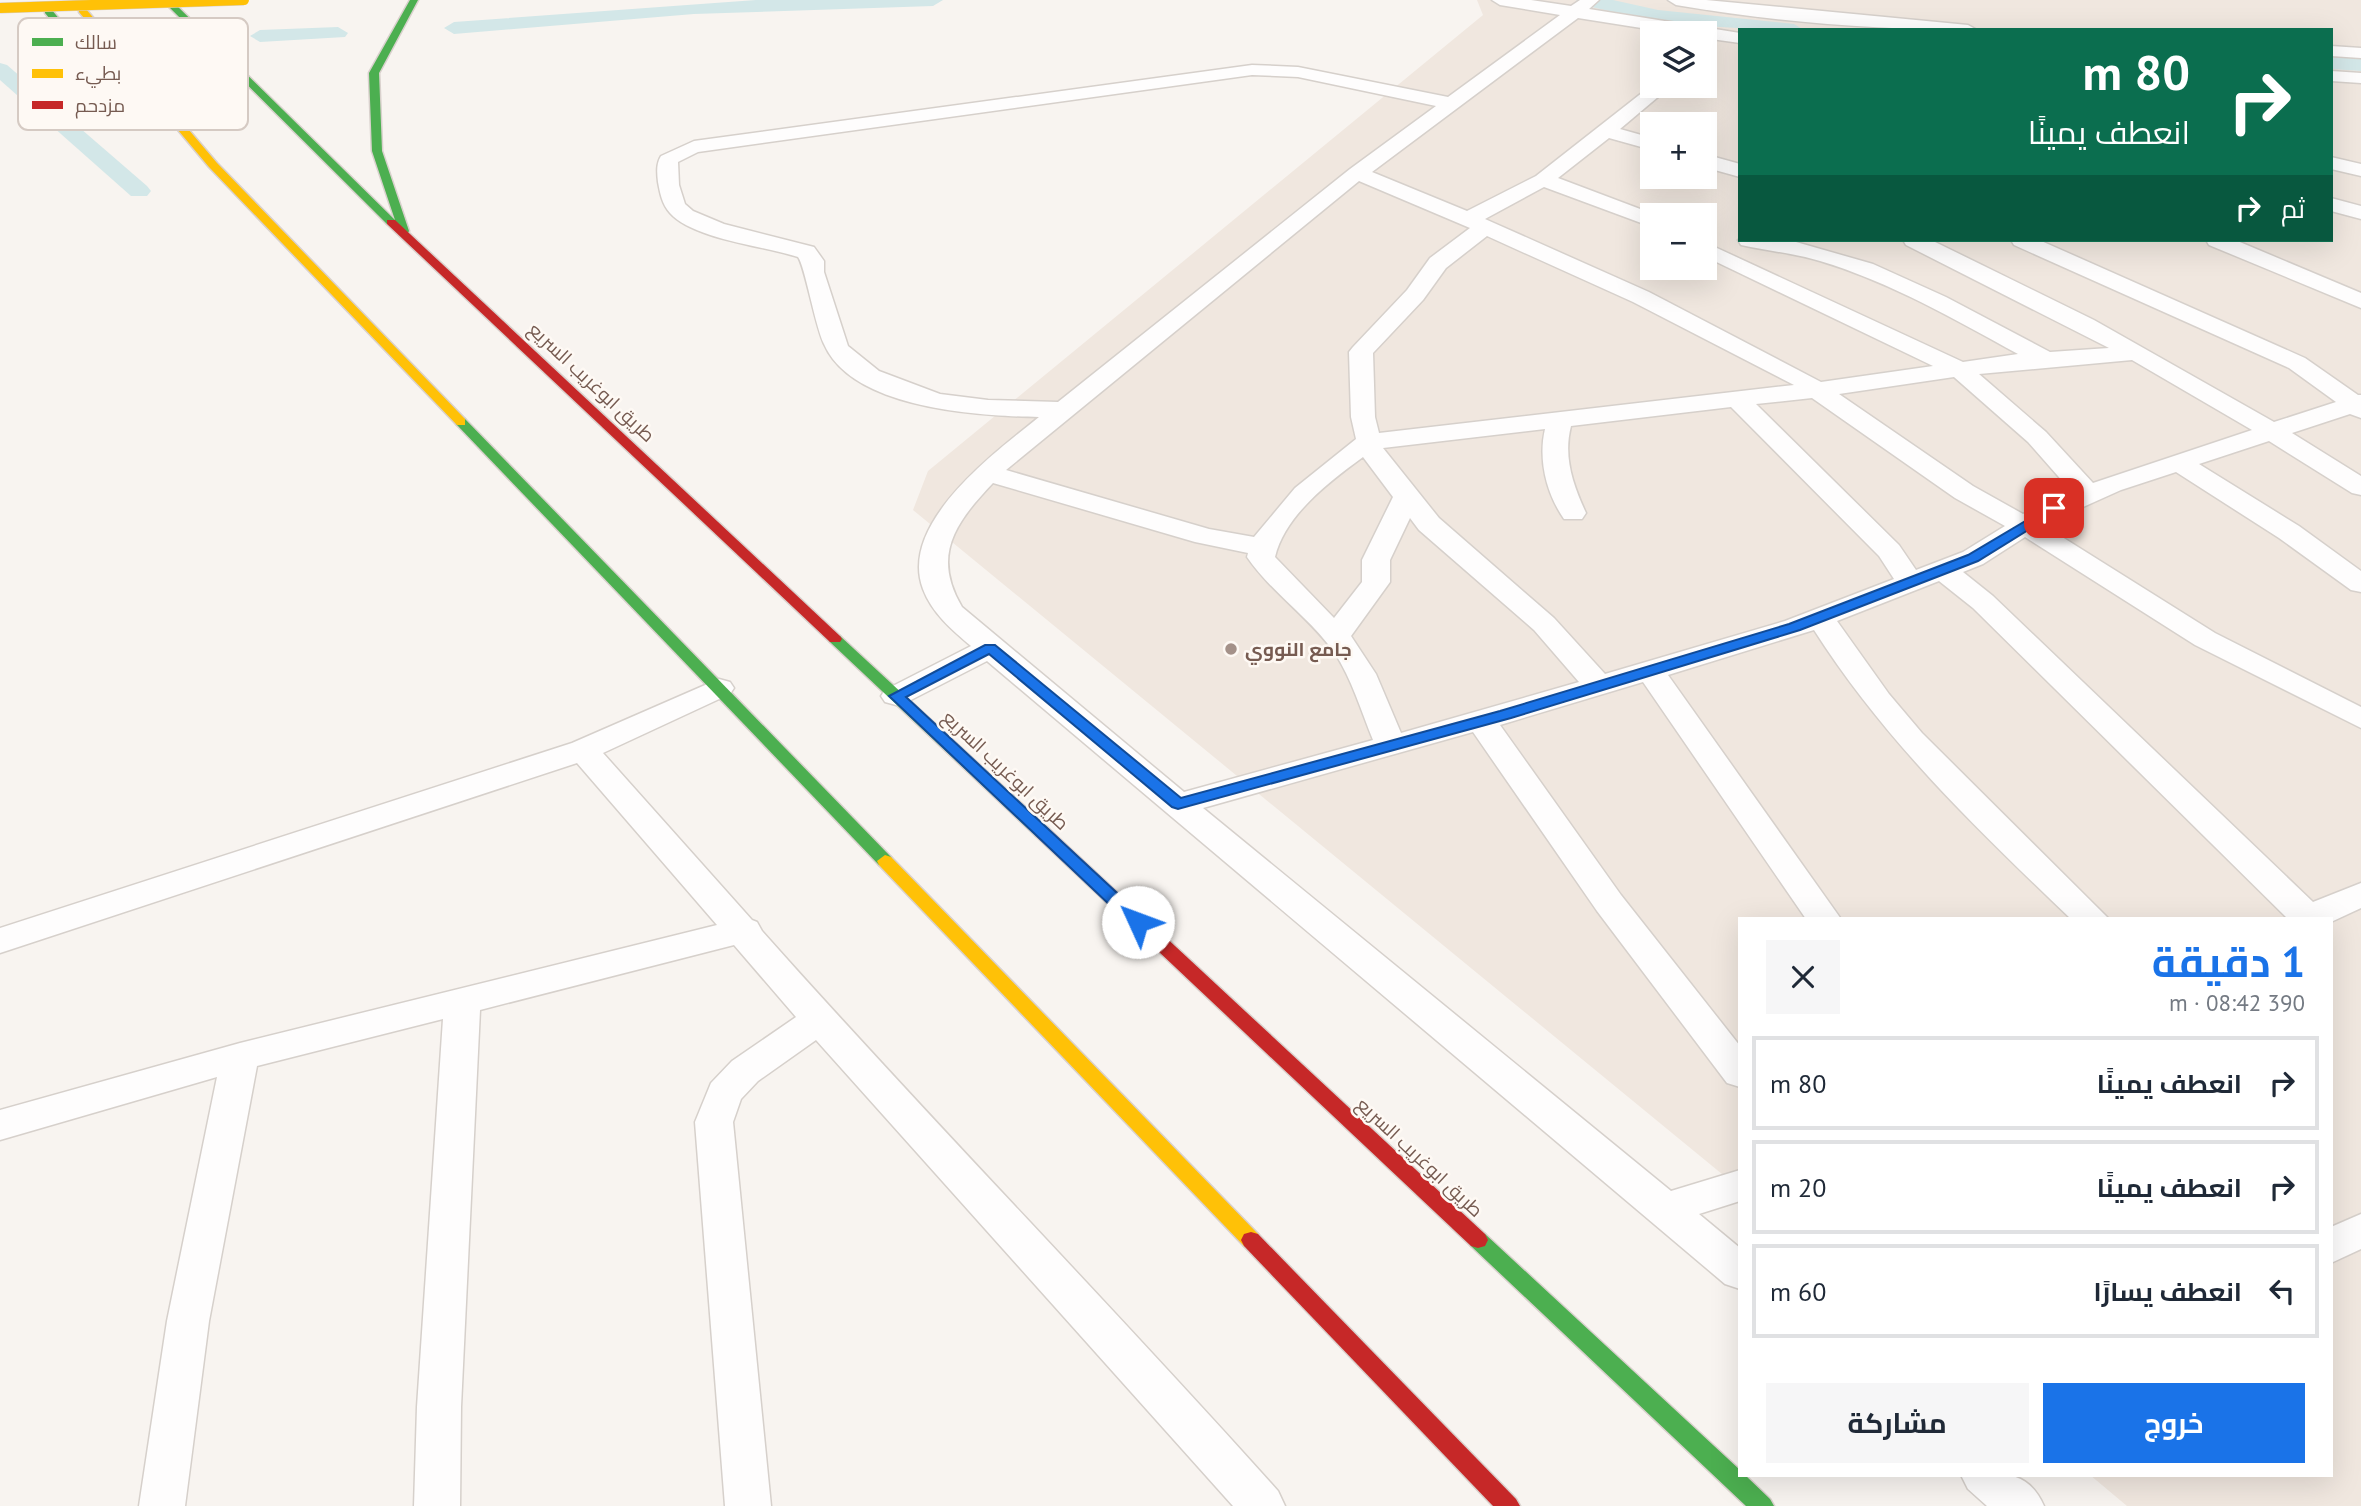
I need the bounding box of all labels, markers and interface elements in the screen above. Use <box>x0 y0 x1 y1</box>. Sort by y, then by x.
legend <box>18 18 248 130</box>
map controls <box>1640 21 1717 280</box>
button: layers <box>1640 21 1717 98</box>
text: سالك <box>75 30 117 54</box>
text: 80 m <box>2083 40 2190 104</box>
icon: right <box>2214 56 2305 147</box>
text: بطيء <box>75 61 121 88</box>
text: مزدحم <box>75 93 125 119</box>
text: انعطف يمينًا <box>2028 111 2190 153</box>
button: + <box>1640 112 1717 189</box>
icon: right <box>2229 189 2267 227</box>
text: ثم <box>2281 192 2305 225</box>
button: − <box>1640 203 1717 280</box>
street label: طريق ابوغريب السريع <box>522 317 660 448</box>
pin <box>2024 478 2084 538</box>
icon: arrive <box>2035 489 2073 527</box>
place label: جامع النووي <box>1245 637 1352 665</box>
marker: جامع النووي <box>1223 641 1239 657</box>
street label: طريق ابوغريب السريع <box>936 705 1074 836</box>
position arrow <box>1101 885 1175 959</box>
text: 1 دقيقة <box>2152 934 2305 989</box>
button: close <box>1766 940 1840 1014</box>
text: 390 m · 08:42 <box>2169 988 2305 1017</box>
icon: right <box>2263 1064 2301 1102</box>
text: 80 m <box>1770 1067 1826 1100</box>
text: انعطف يمينًا <box>2097 1067 2242 1100</box>
street label: طريق ابوغريب السريع <box>1350 1092 1488 1223</box>
icon: right <box>2263 1168 2301 1206</box>
text: 20 m <box>1770 1171 1826 1204</box>
text: انعطف يمينًا <box>2097 1171 2242 1204</box>
icon: left <box>2263 1272 2301 1310</box>
text: 60 m <box>1770 1275 1826 1308</box>
text: انعطف يسارًا <box>2094 1275 2242 1308</box>
button: مشاركة <box>1766 1383 2029 1463</box>
button: خروج <box>2043 1383 2305 1463</box>

